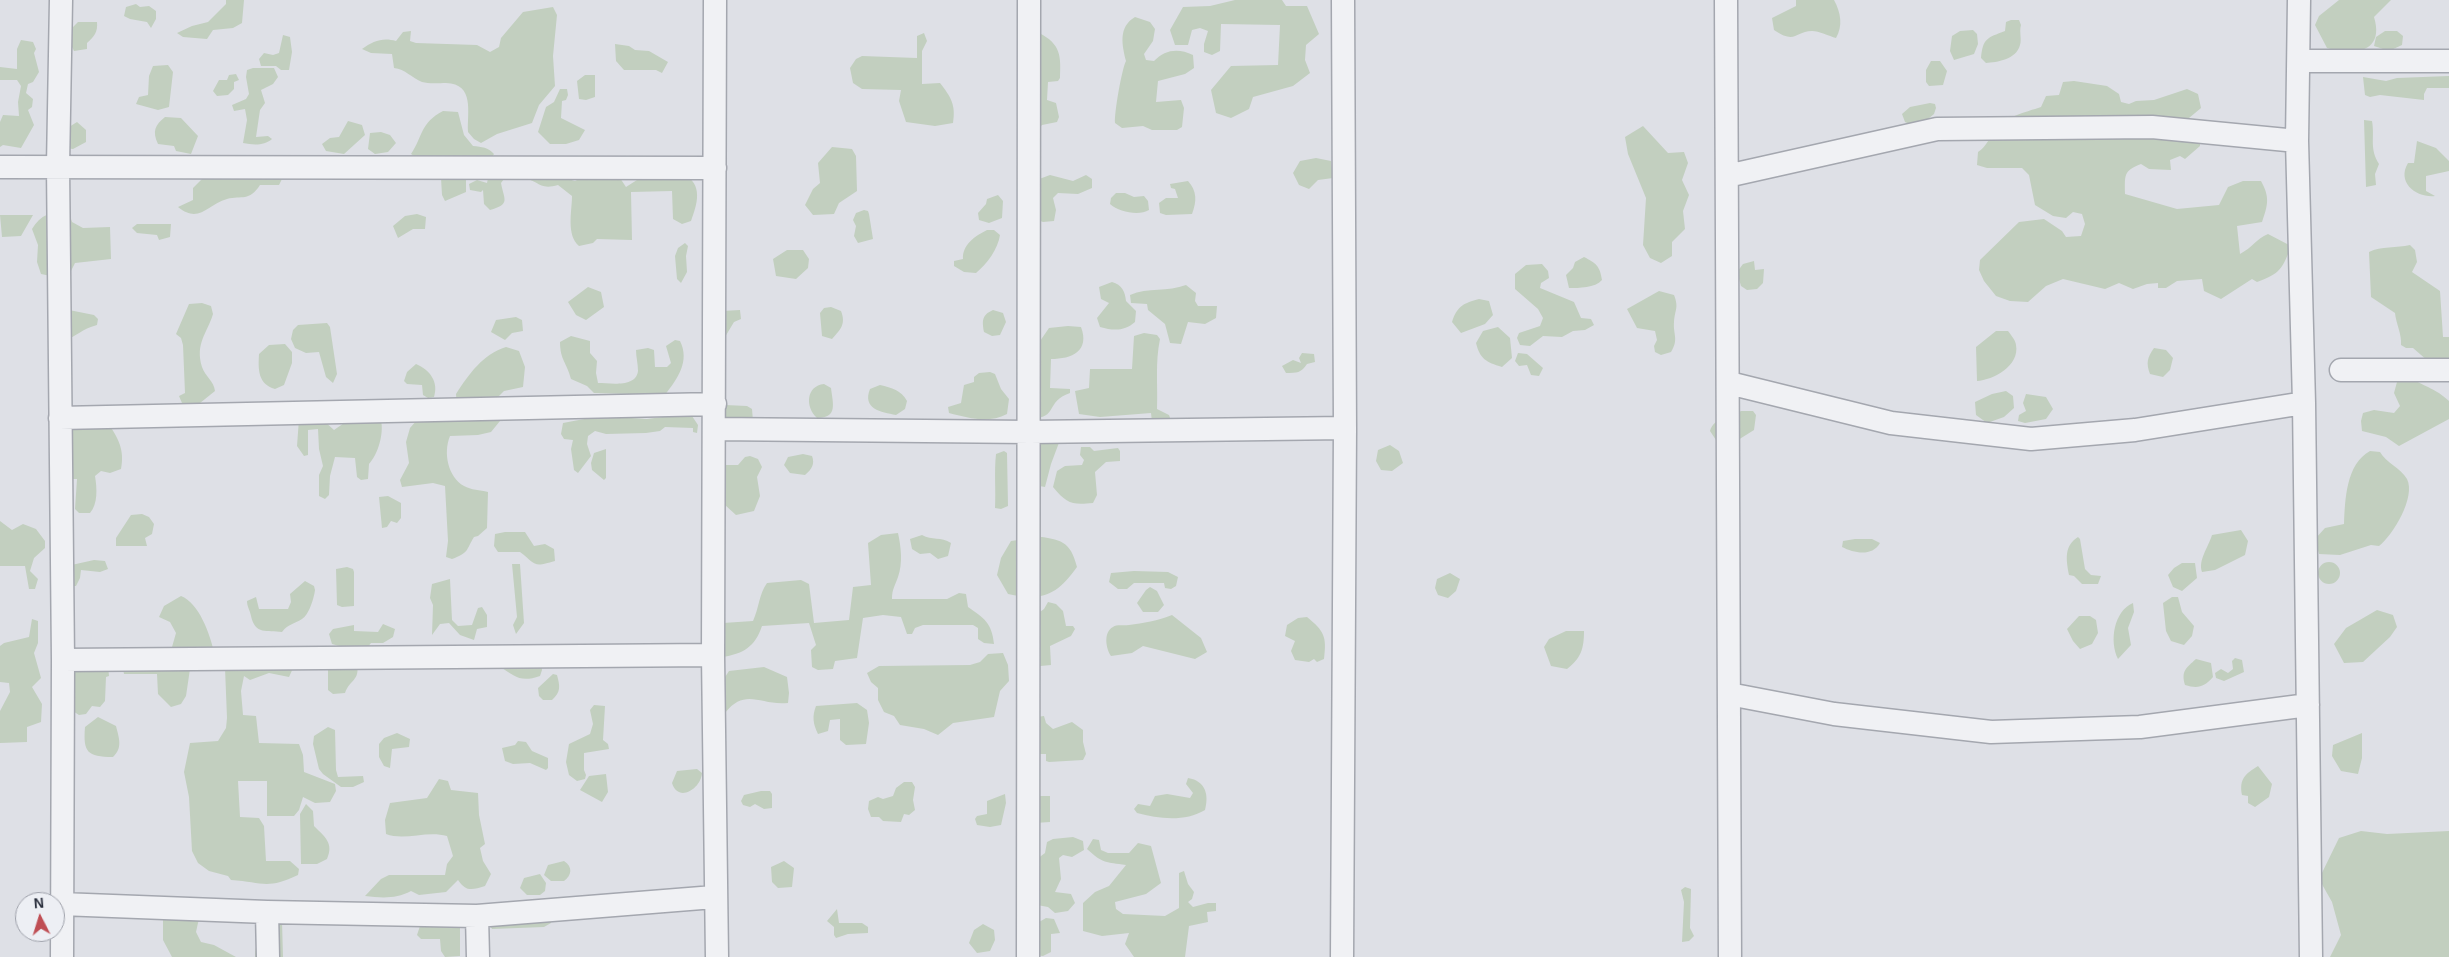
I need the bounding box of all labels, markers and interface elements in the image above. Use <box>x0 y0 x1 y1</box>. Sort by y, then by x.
north arrow <box>15 892 65 942</box>
text: N <box>33 895 45 911</box>

